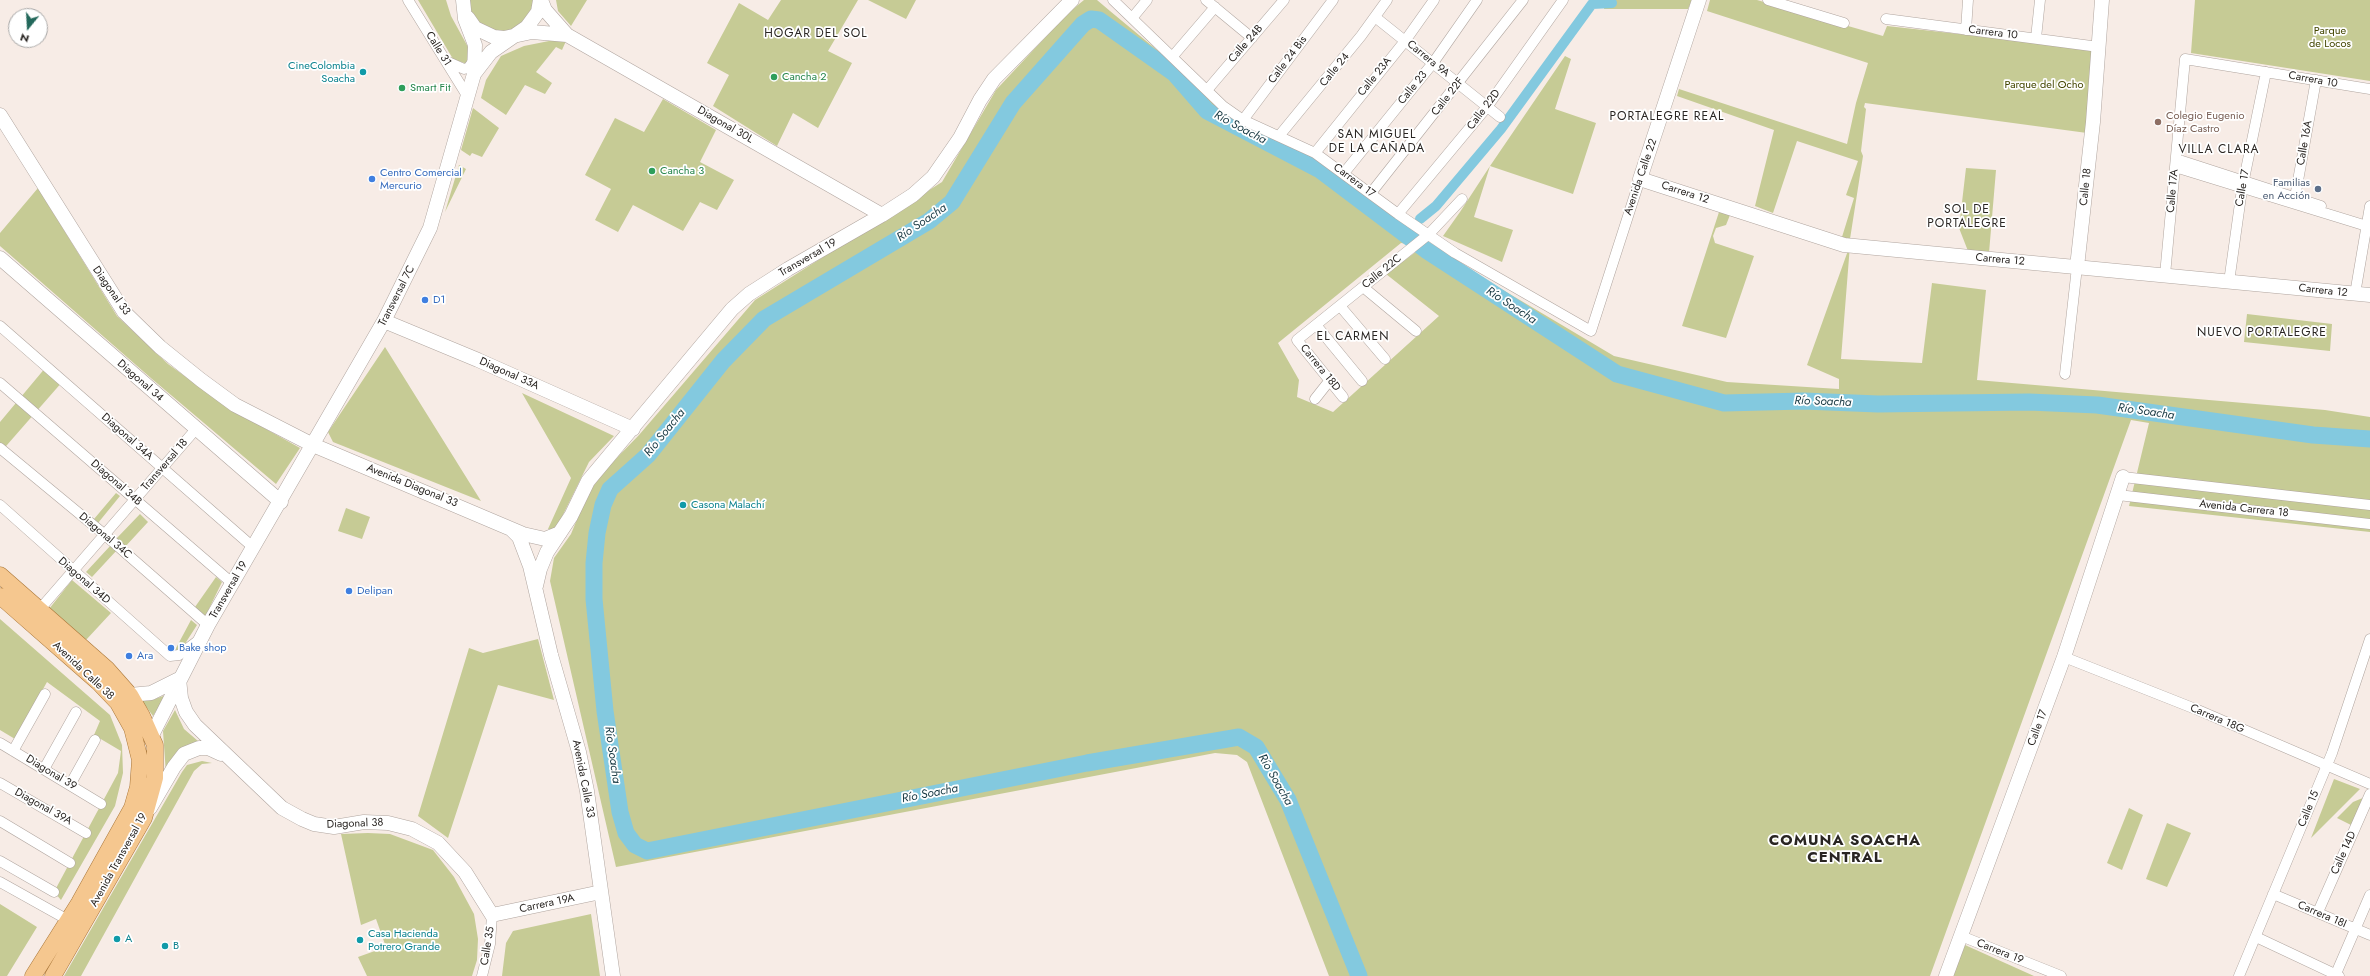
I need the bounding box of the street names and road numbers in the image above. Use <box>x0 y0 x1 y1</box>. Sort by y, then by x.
street label: Calle 24B <box>1226 22 1266 66</box>
street label: Carrera 10 <box>1967 23 2019 43</box>
street label: Calle 31 <box>422 29 454 69</box>
street label: Calle 24 Bis <box>1266 34 1310 86</box>
street label: Carrera 9A <box>1404 38 1452 80</box>
street label: Calle 24 <box>1317 50 1353 90</box>
street label: Calle 23A <box>1355 55 1395 99</box>
street label: Calle 23 <box>1396 69 1430 107</box>
street label: Carrera 10 <box>2287 69 2339 91</box>
street label: Calle 22F <box>1429 75 1467 119</box>
street label: Calle 22D <box>1465 87 1503 133</box>
street label: Diagonal 30L <box>695 104 755 146</box>
street label: Calle 16A <box>2295 120 2315 166</box>
street label: Avenida Calle 22 <box>1622 137 1660 217</box>
street label: Carrera 17 <box>1330 161 1378 201</box>
street label: Calle 18 <box>2077 168 2095 206</box>
street label: Calle 17 <box>2233 168 2253 208</box>
street label: Calle 17A <box>2165 169 2181 213</box>
street label: Carrera 12 <box>1659 179 1711 207</box>
street label: Transversal 19 <box>777 236 839 280</box>
street label: Carrera 12 <box>1975 251 2025 269</box>
street label: Calle 22C <box>1360 252 1404 292</box>
street label: Transversal 7C <box>376 263 418 329</box>
street label: Diagonal 33 <box>89 264 133 318</box>
street label: Carrera 12 <box>2298 282 2348 300</box>
street label: Carrera 18D <box>1297 342 1343 394</box>
street label: Diagonal 33A <box>477 355 541 393</box>
street label: Diagonal 34 <box>114 357 166 405</box>
street label: Diagonal 34A <box>98 411 156 463</box>
street label: Transversal 18 <box>139 436 191 494</box>
street label: Diagonal 34B <box>88 457 144 509</box>
street label: Avenida Diagonal 33 <box>364 462 460 510</box>
street label: Avenida Carrera 18 <box>2199 498 2289 520</box>
street label: Diagonal 34C <box>76 510 134 562</box>
street label: Diagonal 34D <box>55 555 113 607</box>
street label: Transversal 19 <box>207 559 251 621</box>
street label: Avenida Calle 38 <box>49 639 117 703</box>
street label: Carrera 18G <box>2188 702 2246 736</box>
street label: Calle 17 <box>2025 708 2051 748</box>
street label: Avenida Calle 33 <box>569 739 597 819</box>
street label: Diagonal 39 <box>23 753 79 793</box>
street label: Diagonal 39A <box>12 786 74 828</box>
street label: Calle 15 <box>2296 789 2322 829</box>
street label: Avenida Transversal 19 <box>88 811 150 909</box>
street label: Diagonal 38 <box>326 816 384 832</box>
street label: Calle 14D <box>2329 829 2359 877</box>
street label: Carrera 19A <box>518 892 576 916</box>
street label: Carrera 18I <box>2296 899 2348 931</box>
street label: Calle 35 <box>478 926 498 966</box>
street label: Carrera 19 <box>1975 937 2025 967</box>

